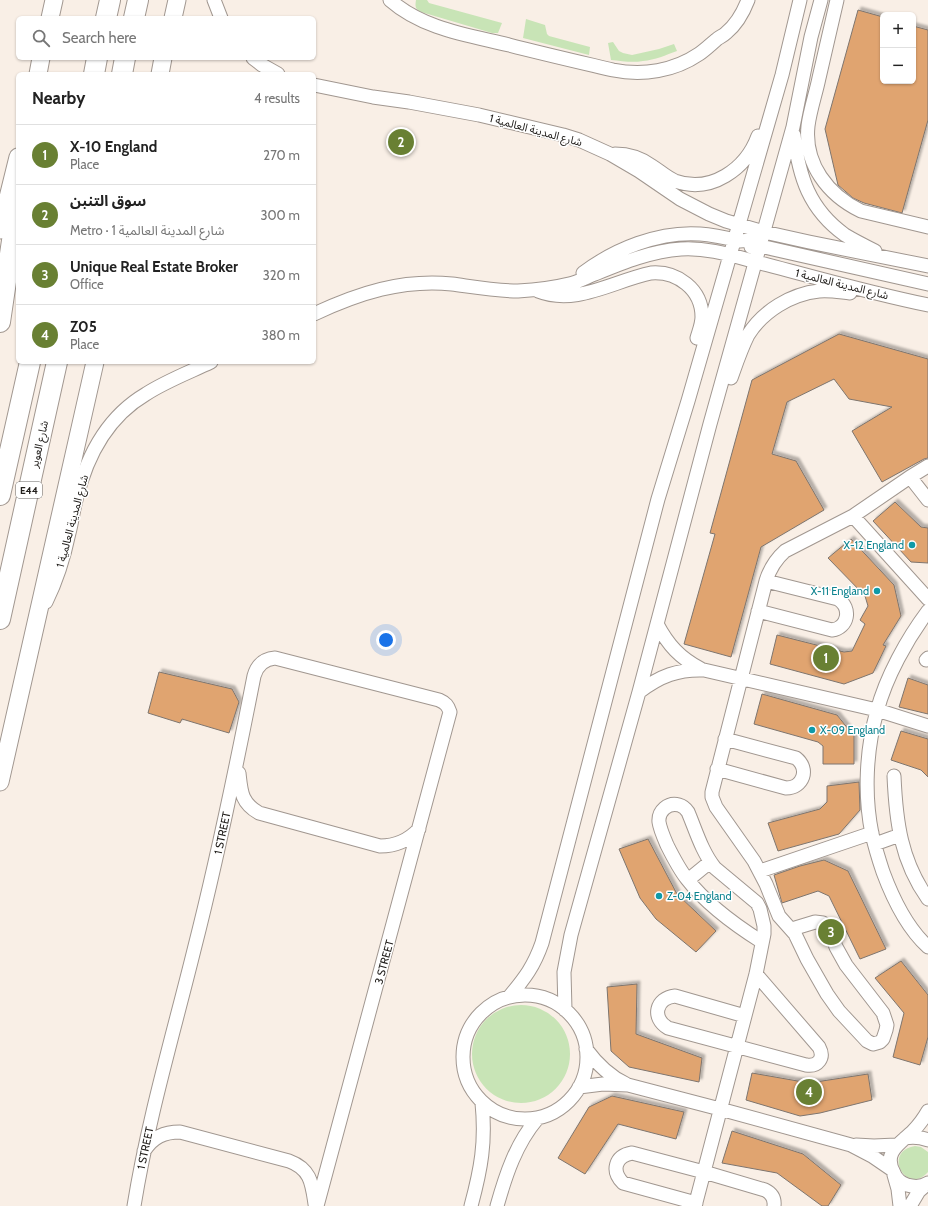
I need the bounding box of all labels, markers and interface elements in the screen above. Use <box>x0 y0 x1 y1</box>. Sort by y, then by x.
map controls <box>880 12 916 84</box>
button: + <box>880 12 916 48</box>
search box <box>16 16 316 60</box>
icon: search <box>30 27 52 49</box>
text: Search here <box>62 29 137 47</box>
button: − <box>880 48 916 84</box>
text: Nearby <box>32 88 85 108</box>
text: 4 results <box>254 90 300 106</box>
street label: شارع المدينة العالمية 1 <box>488 111 584 150</box>
pin: 2 <box>388 127 414 157</box>
text: X-10 England <box>70 138 157 156</box>
text: 1 <box>43 147 47 163</box>
text: 270 m <box>263 147 300 163</box>
text: Place <box>70 156 99 172</box>
text: سوق التنبن <box>70 192 146 210</box>
text: 2 <box>42 207 48 223</box>
text: 300 m <box>260 207 300 223</box>
text: Metro · شارع المدينة العالمية 1 <box>70 222 225 238</box>
text: Unique Real Estate Broker <box>70 258 238 276</box>
street label: شارع المدينة العالمية 1 <box>794 266 890 303</box>
text: 3 <box>41 267 49 283</box>
text: 320 m <box>263 267 300 283</box>
text: Office <box>70 276 104 292</box>
text: Z05 <box>70 318 97 336</box>
text: 4 <box>41 327 49 343</box>
text: 380 m <box>262 327 300 343</box>
text: Place <box>70 336 99 352</box>
street label: شارع العوير <box>27 419 52 470</box>
street label: شارع المدينة العالمية 1 <box>53 473 92 569</box>
road number: E44 <box>16 482 42 498</box>
place label: X-12 England <box>844 538 904 552</box>
marker: X-12 England <box>907 540 917 550</box>
place label: X-11 England <box>811 584 869 598</box>
marker: X-11 England <box>872 586 882 596</box>
your location <box>376 630 396 650</box>
pin: 1 <box>813 643 839 673</box>
place label: X-09 England <box>820 723 885 737</box>
marker: X-09 England <box>807 725 817 735</box>
street label: 1 STREET <box>211 810 233 856</box>
place label: Z-04 England <box>667 889 732 903</box>
marker: Z-04 England <box>654 891 664 901</box>
pin: 3 <box>818 917 844 947</box>
street label: 3 STREET <box>371 938 397 986</box>
pin: 4 <box>796 1077 822 1107</box>
street label: 1 STREET <box>134 1125 156 1171</box>

